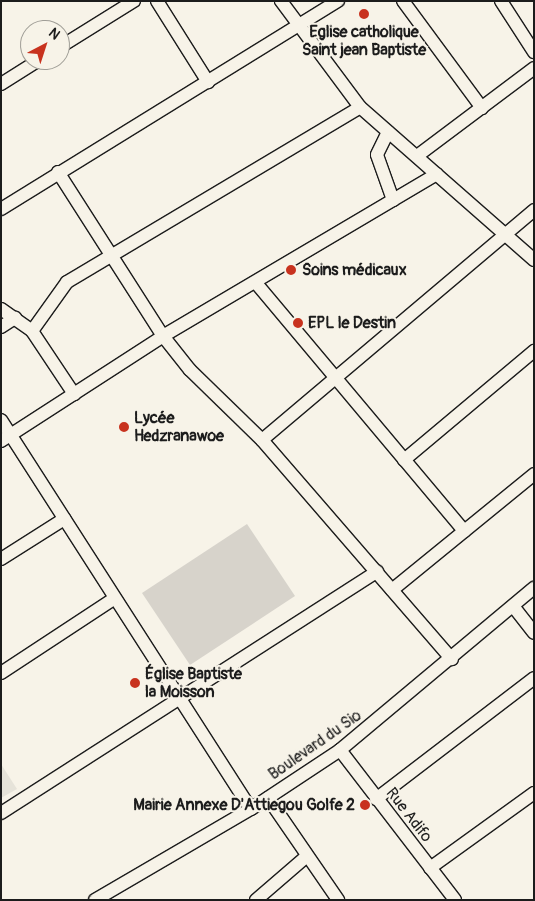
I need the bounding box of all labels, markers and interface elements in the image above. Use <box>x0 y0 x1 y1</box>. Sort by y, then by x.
marker: Eglise catholique Saint jean Baptiste <box>358 8 370 20</box>
north arrow <box>20 20 70 70</box>
place label: Eglise catholique Saint jean Baptiste <box>302 22 426 60</box>
text: N <box>45 24 63 43</box>
place label: Soins médicaux <box>302 260 407 280</box>
marker: Soins médicaux <box>284 263 298 277</box>
place label: EPL le Destin <box>308 313 396 333</box>
marker: EPL le Destin <box>292 317 304 329</box>
place label: Lycée Hedzranawoe <box>134 408 224 446</box>
marker: Lycée Hedzranawoe <box>118 421 130 433</box>
place label: Église Baptiste la Moisson <box>145 664 242 702</box>
marker: Église Baptiste la Moisson <box>129 677 141 689</box>
street label: Boulevard du Sio <box>265 706 365 784</box>
street label: Rue Adifo <box>382 784 436 846</box>
place label: Mairie Annexe D'Attiegou Golfe 2 <box>133 795 355 815</box>
marker: Mairie Annexe D'Attiegou Golfe 2 <box>359 799 371 811</box>

